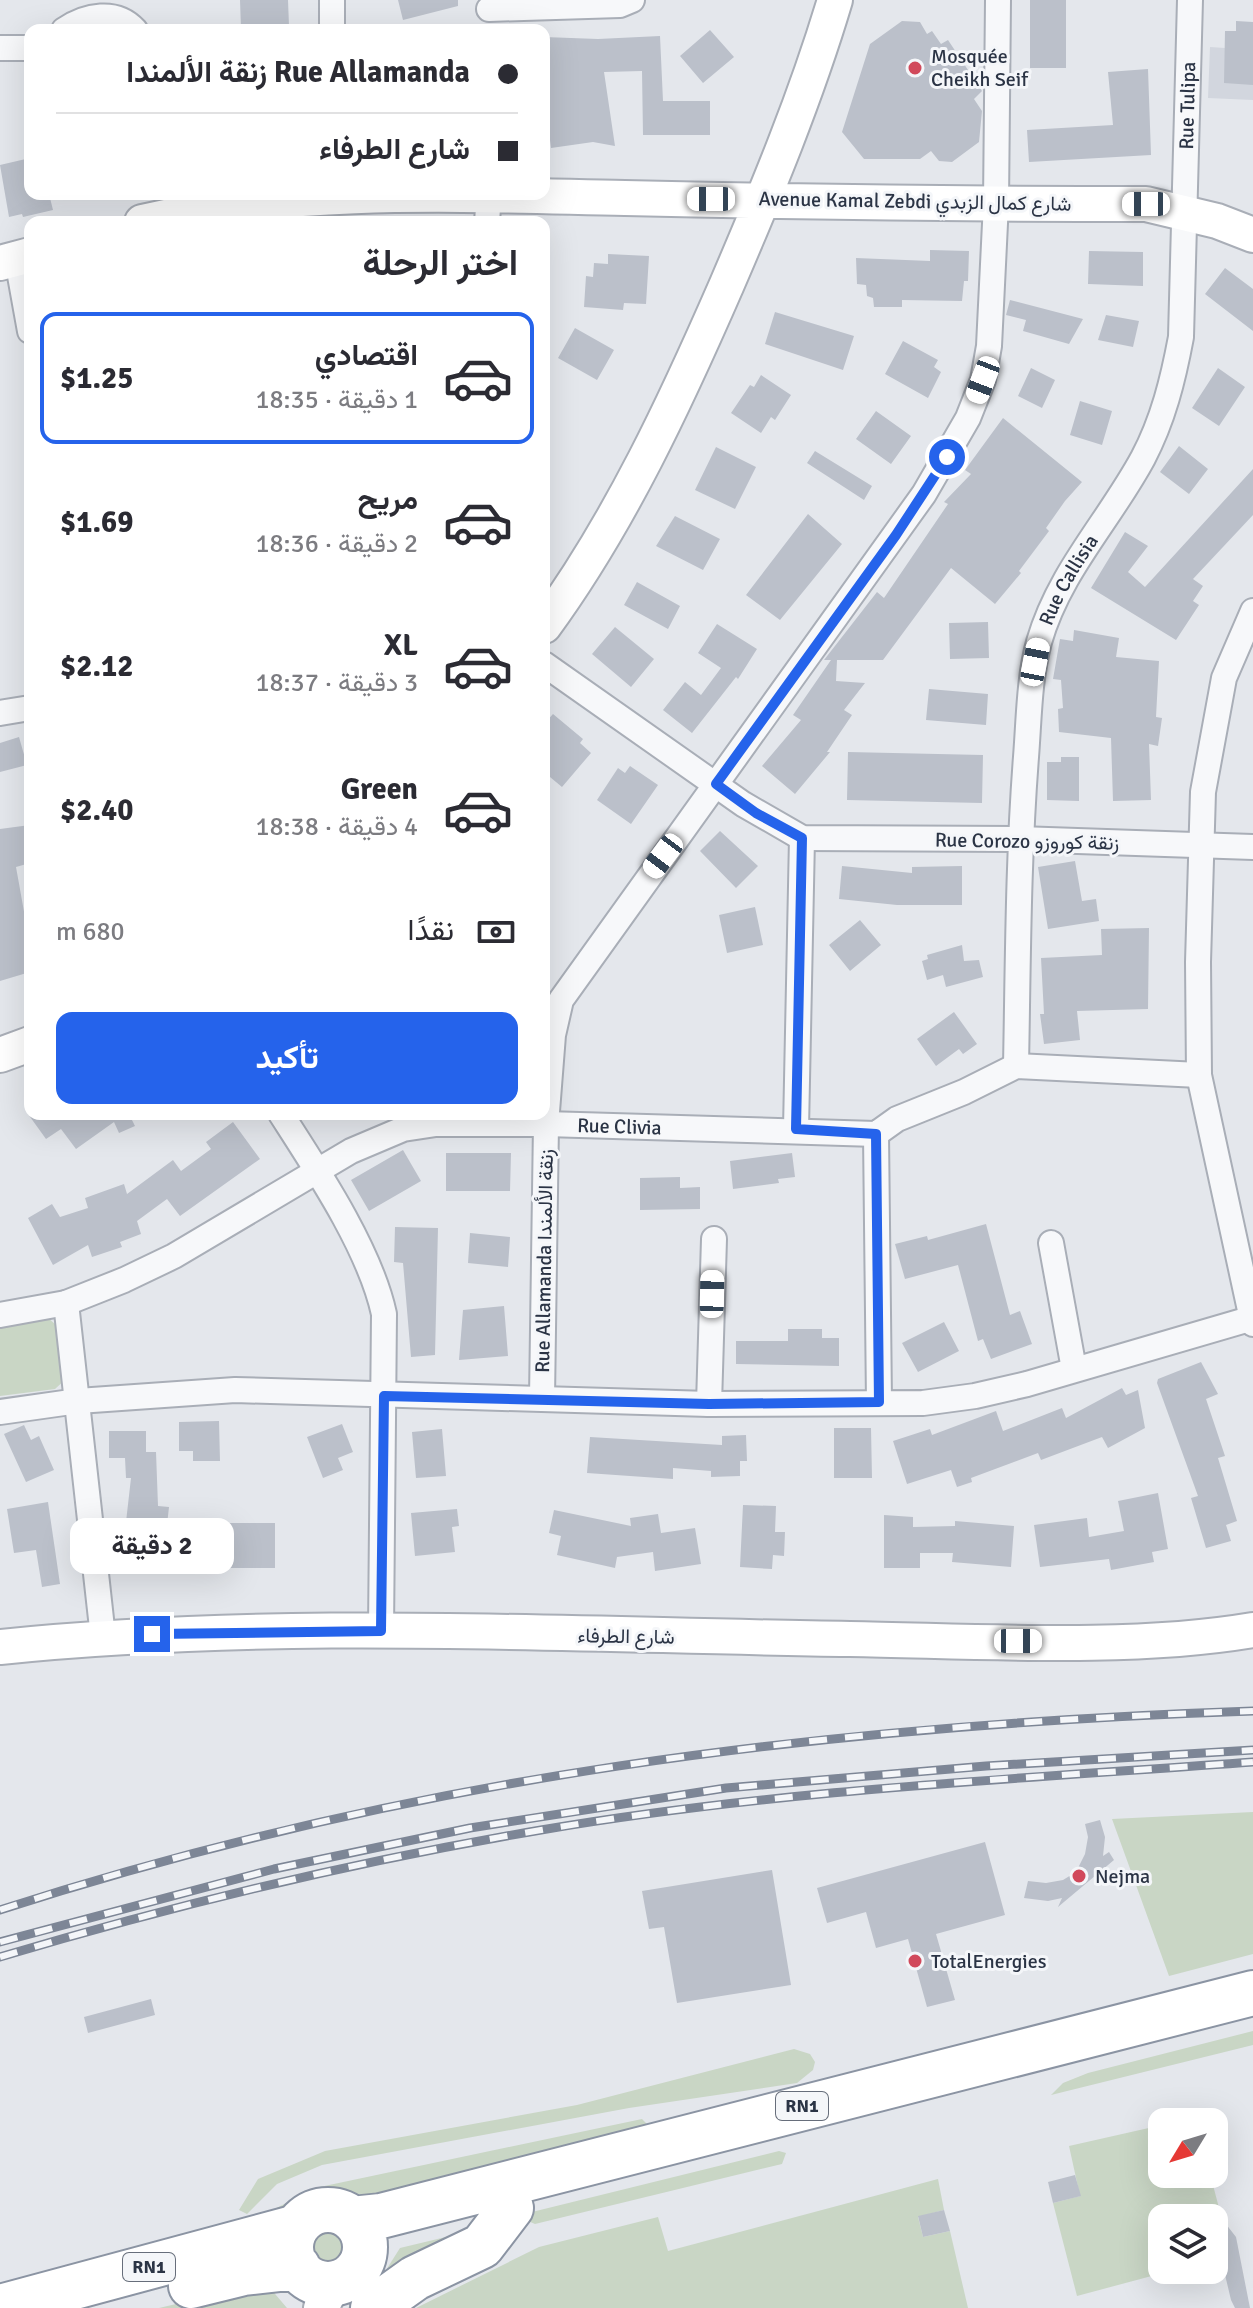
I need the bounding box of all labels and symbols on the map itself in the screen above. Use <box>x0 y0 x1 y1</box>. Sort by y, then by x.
place label: Mosquée Cheikh Seif <box>931 44 1029 92</box>
marker: Mosquée Cheikh Seif <box>906 59 924 77</box>
street label: Rue Tulipa <box>1174 61 1201 150</box>
street label: Avenue Kamal Zebdi شارع كمال الزبدي <box>758 186 1072 221</box>
car <box>687 187 735 211</box>
car <box>1122 192 1170 216</box>
car <box>963 353 1003 407</box>
route start <box>929 439 965 475</box>
street label: Rue Callisia <box>1034 530 1104 629</box>
car <box>1019 636 1051 688</box>
street label: Rue Corozo زنقة كوروزو <box>935 827 1119 856</box>
car <box>639 830 687 882</box>
street label: Rue Clivia <box>577 1113 662 1140</box>
street label: Rue Allamanda زنقة الألمندا <box>530 1149 559 1373</box>
car <box>700 1270 724 1318</box>
callout: 2 دقيقة <box>70 1518 234 1574</box>
route end <box>134 1616 170 1652</box>
street label: شارع الطرفاء <box>577 1623 675 1651</box>
car <box>994 1629 1042 1653</box>
place label: Nejma <box>1095 1864 1150 1889</box>
marker: Nejma <box>1070 1867 1088 1885</box>
place label: TotalEnergies <box>931 1949 1047 1974</box>
marker: TotalEnergies <box>906 1952 924 1970</box>
road number: RN1 <box>776 2092 828 2120</box>
north arrow <box>1148 2108 1228 2188</box>
road number: RN1 <box>123 2253 175 2281</box>

